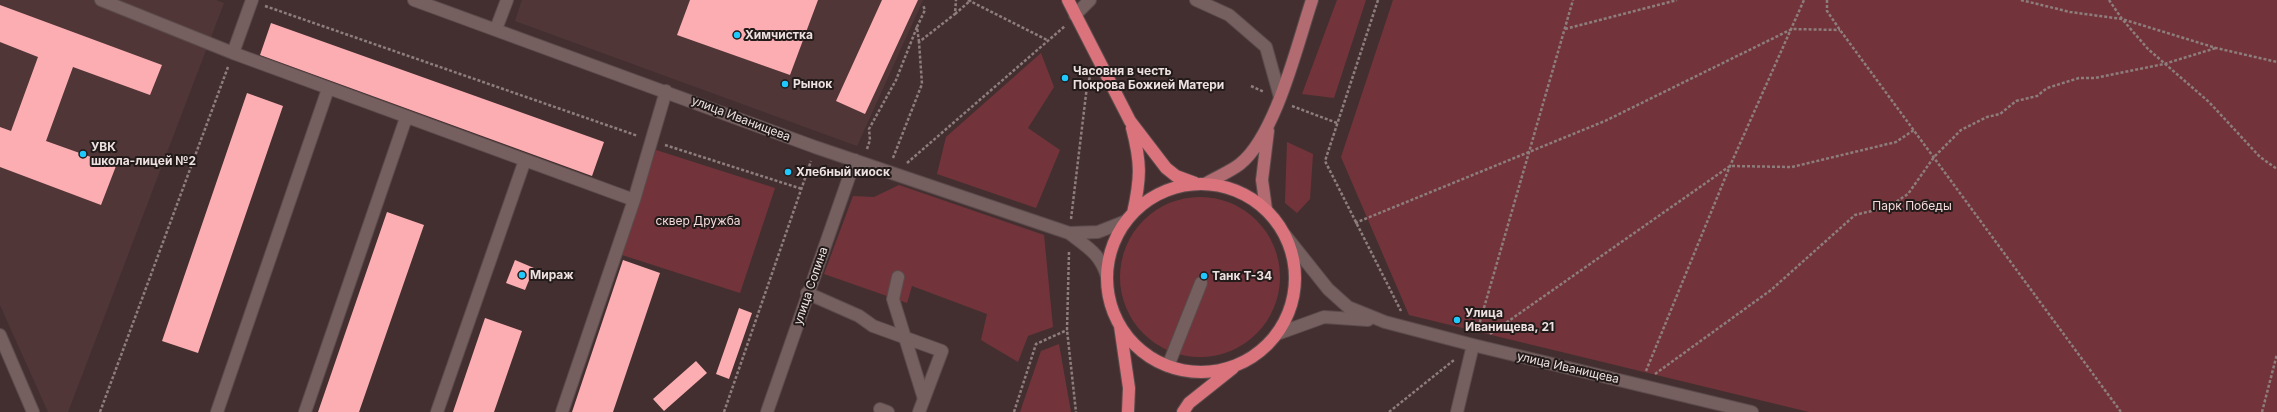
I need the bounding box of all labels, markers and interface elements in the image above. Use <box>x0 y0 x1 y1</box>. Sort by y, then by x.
place label: Химчистка <box>745 28 813 42</box>
marker: Химчистка <box>732 30 742 40</box>
place label: Часовня в честь Покрова Божией Матери <box>1073 64 1224 92</box>
marker: Часовня в честь Покрова Божией Матери <box>1060 73 1070 83</box>
place label: Рынок <box>793 77 832 91</box>
marker: Рынок <box>780 79 790 89</box>
street label: улица Иванищева <box>690 94 792 144</box>
place label: УВК школа-лицей №2 <box>91 140 196 168</box>
marker: УВК школа-лицей №2 <box>78 149 88 159</box>
place label: Хлебный киоск <box>796 165 890 179</box>
marker: Хлебный киоск <box>783 167 793 177</box>
park label: Парк Победы <box>1872 199 1952 213</box>
park label: сквер Дружба <box>655 214 741 228</box>
street label: улица Сопина <box>791 245 831 327</box>
place label: Мираж <box>530 268 574 282</box>
place label: Танк Т-34 <box>1212 269 1272 283</box>
marker: Мираж <box>517 270 527 280</box>
marker: Танк Т-34 <box>1199 271 1209 281</box>
place label: Улица Иванищева, 21 <box>1465 306 1554 334</box>
marker: Улица Иванищева, 21 <box>1452 315 1462 325</box>
street label: улица Иванищева <box>1515 349 1621 387</box>

